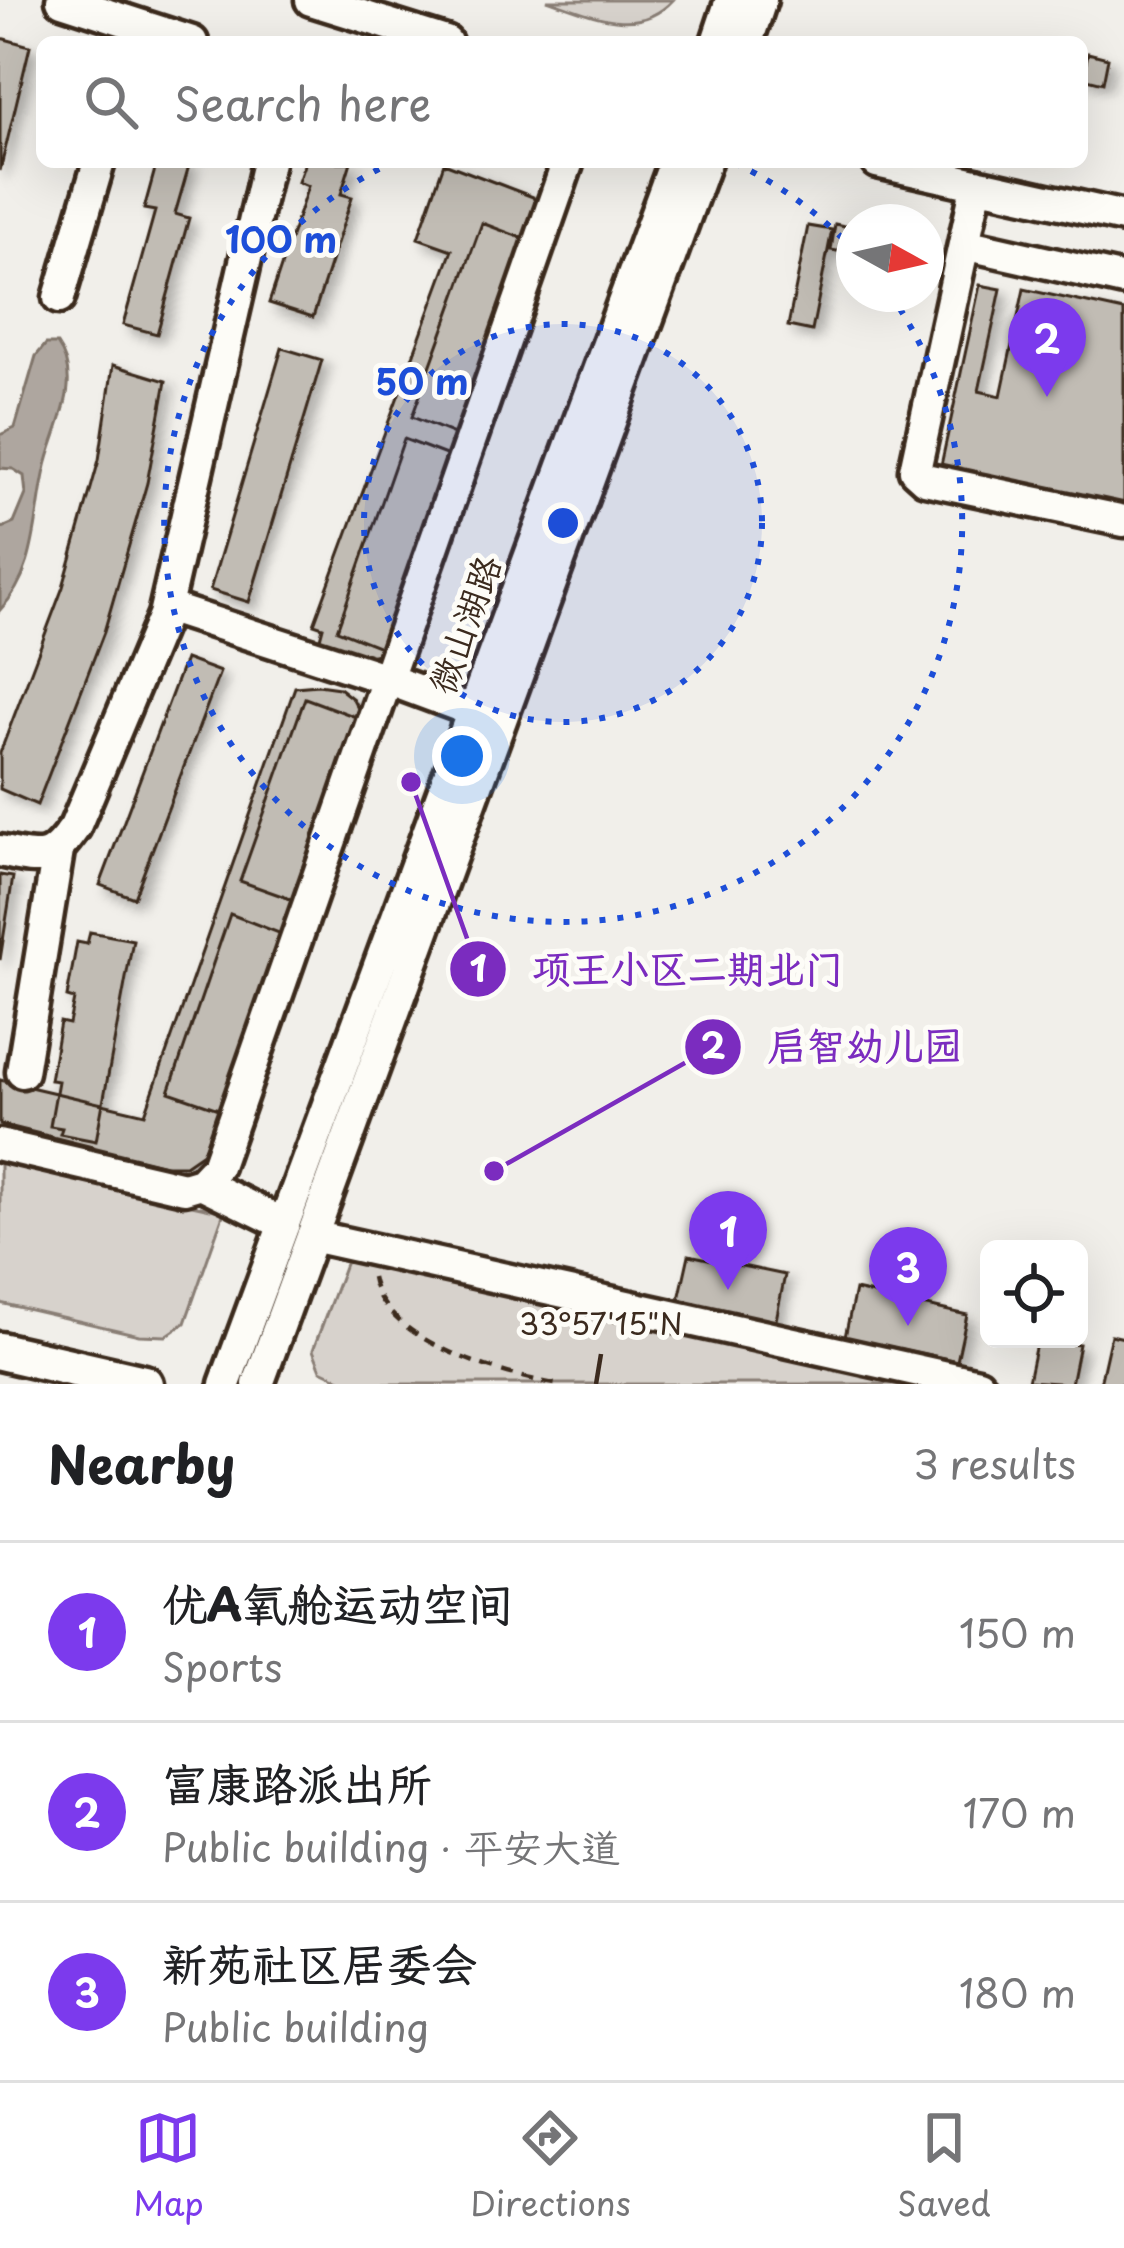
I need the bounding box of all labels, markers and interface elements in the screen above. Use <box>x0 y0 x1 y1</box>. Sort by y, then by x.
search box <box>36 36 1088 168</box>
text: Search here <box>174 68 431 136</box>
icon: search <box>78 69 144 135</box>
north arrow <box>836 204 944 312</box>
text: 100 m <box>225 211 337 265</box>
pin: 2 <box>1008 298 1086 397</box>
text: 50 m <box>375 353 469 407</box>
centre of rings <box>542 502 584 544</box>
street label: 微山湖路 <box>413 547 513 701</box>
your location <box>432 726 492 786</box>
callout: 项王小区二期北门 <box>448 932 868 1007</box>
text: 项王小区二期北门 <box>532 937 844 996</box>
text: 1 <box>469 940 487 994</box>
callout: 启智幼儿园 <box>683 1009 986 1084</box>
text: 启智幼儿园 <box>767 1014 963 1073</box>
text: 2 <box>700 1017 726 1071</box>
pin: 1 <box>689 1191 767 1290</box>
pin: 3 <box>869 1227 947 1326</box>
map controls <box>980 1240 1088 1348</box>
button: locate <box>980 1240 1088 1348</box>
text: 33°57'15"N <box>519 1300 683 1345</box>
text: Nearby <box>48 1424 235 1501</box>
text: 3 results <box>913 1433 1076 1492</box>
text: 优A氧舱运动空间 <box>162 1568 512 1636</box>
text: 1 <box>78 1602 96 1661</box>
text: 150 m <box>959 1602 1076 1661</box>
text: Sports <box>162 1636 282 1695</box>
text: 富康路派出所 <box>162 1748 432 1816</box>
text: 2 <box>73 1782 101 1841</box>
text: 170 m <box>963 1782 1076 1841</box>
text: Public building · 平安大道 <box>162 1816 620 1875</box>
text: 新苑社区居委会 <box>162 1928 477 1996</box>
text: 3 <box>74 1962 100 2021</box>
text: 180 m <box>959 1962 1076 2021</box>
text: Public building <box>162 1996 429 2055</box>
tab: Map <box>133 2105 204 2227</box>
tab: Directions <box>470 2105 631 2227</box>
tab: Saved <box>897 2105 991 2227</box>

